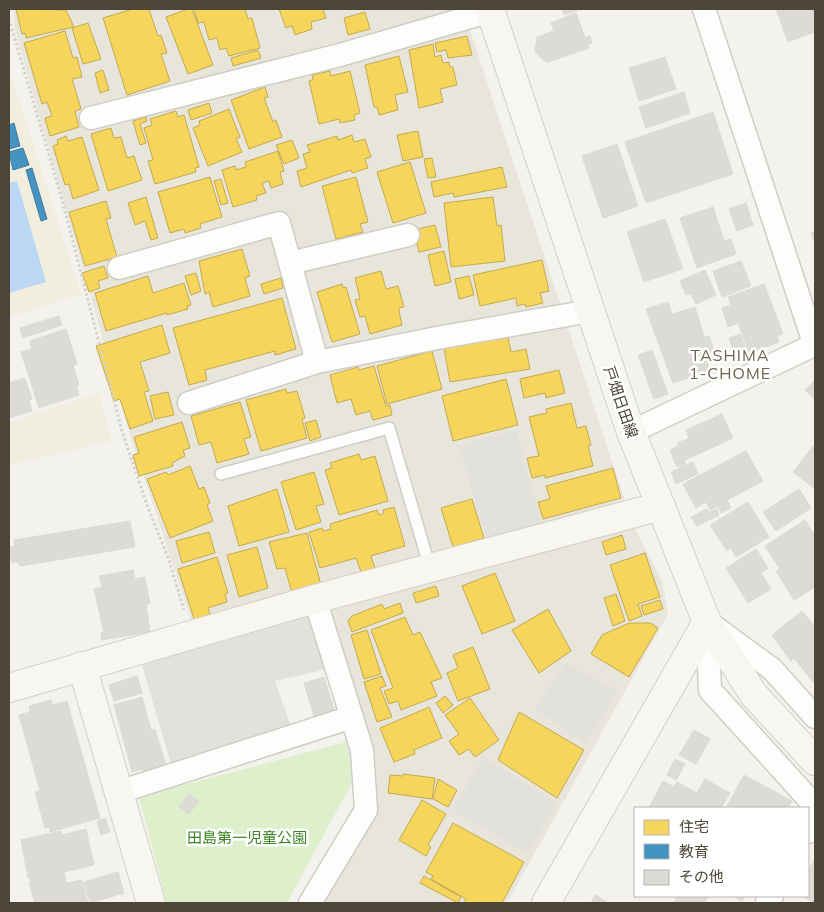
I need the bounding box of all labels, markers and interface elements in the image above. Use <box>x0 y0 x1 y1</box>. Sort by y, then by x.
district label: TASHIMA 1-CHOME <box>689 345 771 383</box>
street label: 戸畑日田線 <box>600 363 642 441</box>
legend <box>634 807 809 897</box>
text: 住宅 <box>679 817 709 836</box>
park label: 田島第一児童公園 <box>187 828 307 847</box>
text: 教育 <box>679 842 709 861</box>
text: その他 <box>679 867 724 886</box>

